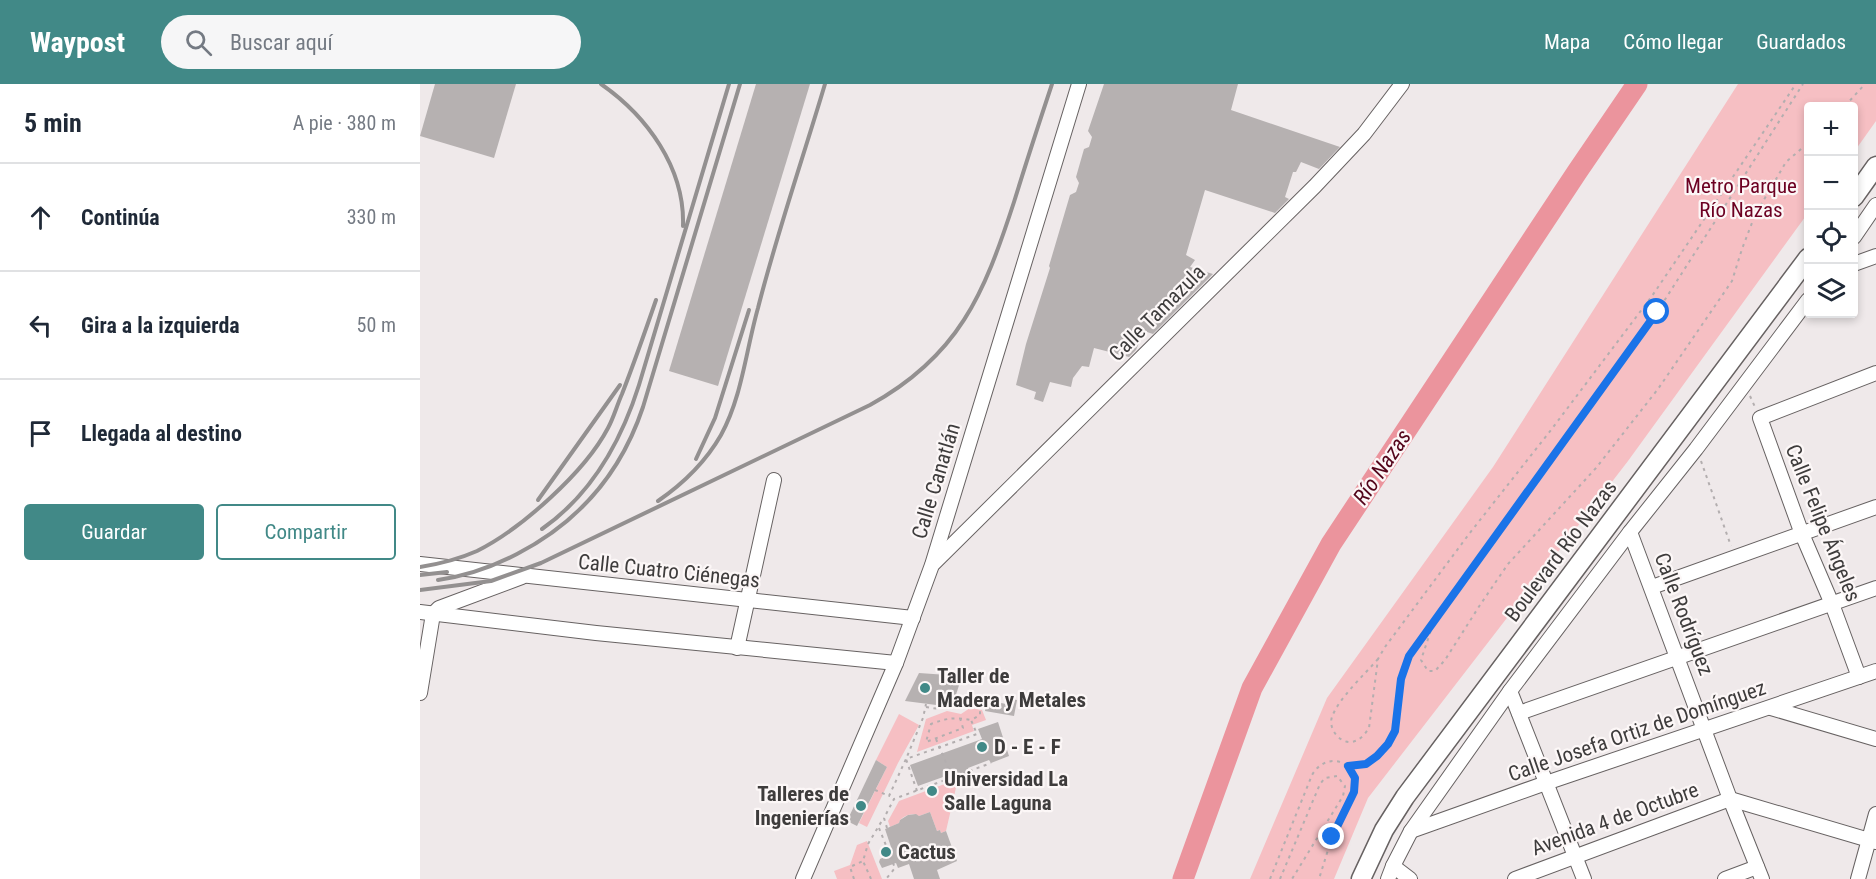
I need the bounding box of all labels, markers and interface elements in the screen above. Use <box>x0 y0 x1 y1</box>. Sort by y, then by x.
search box <box>161 15 581 69</box>
text: Waypost <box>30 26 125 59</box>
icon: search <box>182 26 215 59</box>
text: Buscar aquí <box>230 30 333 55</box>
text: Mapa <box>1544 30 1590 54</box>
text: Cómo llegar <box>1623 30 1723 54</box>
text: Guardados <box>1756 30 1846 54</box>
map controls <box>1804 102 1858 318</box>
button: + <box>1804 102 1858 156</box>
text: 5 min <box>24 108 82 138</box>
text: A pie · 380 m <box>293 111 396 135</box>
button: − <box>1804 156 1858 210</box>
park label: Metro Parque Río Nazas <box>1685 174 1797 222</box>
icon: ahead <box>24 201 57 234</box>
text: Continúa <box>81 205 160 230</box>
text: 330 m <box>347 205 396 229</box>
button: locate <box>1804 210 1858 264</box>
street label: Calle Tamazula <box>1104 260 1210 366</box>
button: layers <box>1804 264 1858 318</box>
route start <box>1643 298 1669 324</box>
icon: left <box>24 309 57 342</box>
text: Gira a la izquierda <box>81 313 240 338</box>
text: 50 m <box>357 313 396 337</box>
icon: arrive <box>24 417 57 450</box>
street label: Calle Canatlán <box>907 420 965 542</box>
text: Llegada al destino <box>81 421 242 446</box>
water label: Río Nazas <box>1348 425 1416 509</box>
street label: Calle Felipe Ángeles <box>1781 441 1865 605</box>
street label: Boulevard Río Nazas <box>1500 476 1622 626</box>
button: Guardar <box>24 504 204 560</box>
button: Compartir <box>216 504 396 560</box>
street label: Calle Rodríguez <box>1650 549 1718 679</box>
street label: Calle Cuatro Ciénegas <box>577 550 761 592</box>
place label: Taller de Madera y Metales <box>937 664 1086 712</box>
street label: Calle Josefa Ortiz de Domínguez <box>1505 676 1769 786</box>
marker: Taller de Madera y Metales <box>918 681 932 695</box>
place label: D - E - F <box>994 735 1061 759</box>
marker: D - E - F <box>975 740 989 754</box>
place label: Universidad La Salle Laguna <box>944 767 1068 815</box>
street label: Avenida 4 de Octubre <box>1528 778 1702 860</box>
place label: Talleres de Ingenierías <box>755 782 849 830</box>
marker: Universidad La Salle Laguna <box>925 784 939 798</box>
marker: Talleres de Ingenierías <box>854 799 868 813</box>
route end <box>1318 823 1344 849</box>
place label: Cactus <box>898 840 956 864</box>
marker: Cactus <box>879 845 893 859</box>

